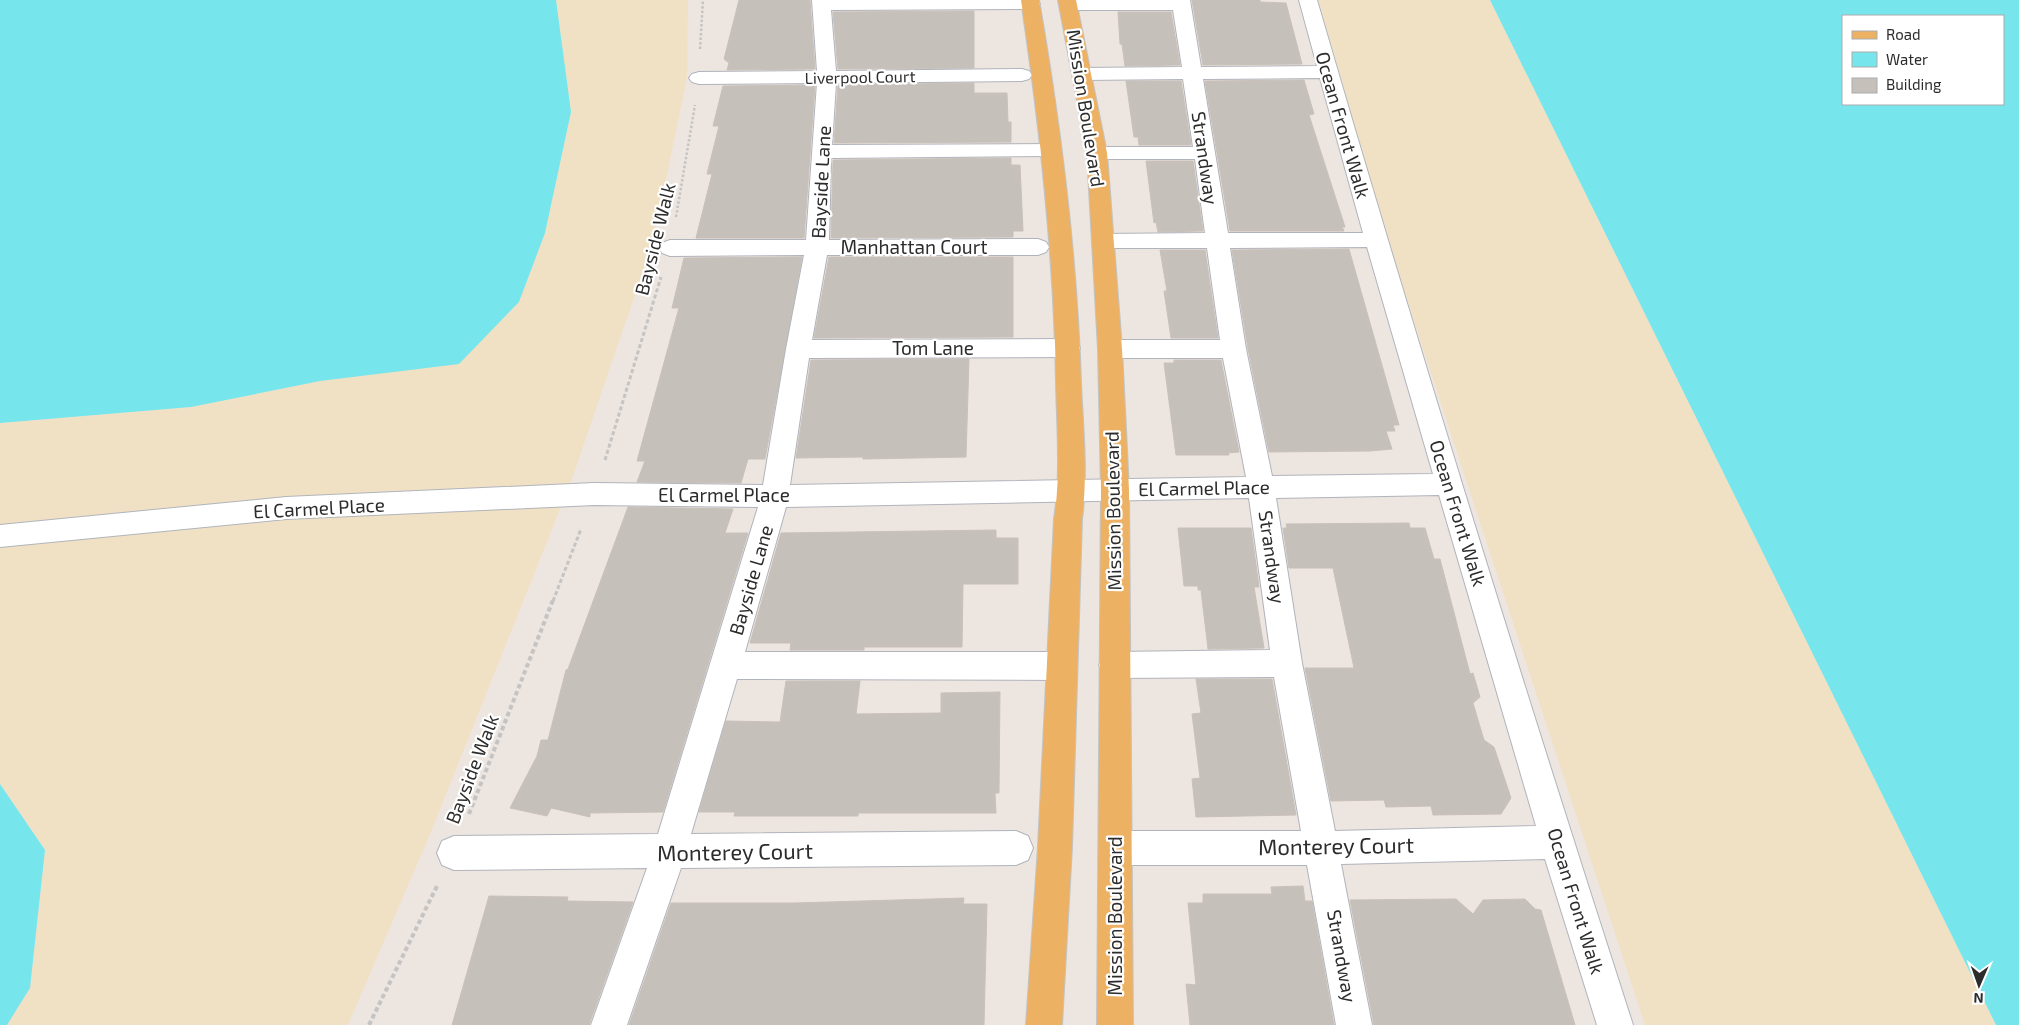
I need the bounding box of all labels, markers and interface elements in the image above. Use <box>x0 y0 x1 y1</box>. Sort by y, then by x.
legend <box>1842 15 2004 105</box>
text: Road <box>1886 25 1921 43</box>
street label: Mission Boulevard <box>1063 27 1110 188</box>
street label: Ocean Front Walk <box>1312 49 1376 201</box>
text: Water <box>1886 50 1928 68</box>
street label: Liverpool Court <box>804 66 916 87</box>
text: Building <box>1886 75 1942 93</box>
street label: Strandway <box>1188 110 1223 206</box>
street label: Bayside Lane <box>806 125 835 239</box>
street label: Bayside Walk <box>629 180 680 298</box>
street label: Manhattan Court <box>840 235 988 258</box>
street label: Tom Lane <box>892 336 974 359</box>
street label: Mission Boulevard <box>1100 431 1125 591</box>
street label: Ocean Front Walk <box>1425 437 1492 589</box>
street label: El Carmel Place <box>1138 475 1270 500</box>
street label: El Carmel Place <box>658 483 790 506</box>
street label: El Carmel Place <box>253 493 385 522</box>
street label: Strandway <box>1255 509 1290 605</box>
street label: Bayside Lane <box>724 522 777 638</box>
street label: Bayside Walk <box>440 711 503 827</box>
street label: Ocean Front Walk <box>1543 825 1610 977</box>
street label: Monterey Court <box>1258 831 1414 859</box>
street label: Mission Boulevard <box>1103 836 1126 996</box>
street label: Monterey Court <box>657 837 813 865</box>
street label: Strandway <box>1323 908 1362 1004</box>
north arrow <box>1954 960 2004 1010</box>
text: N <box>1973 990 1984 1007</box>

